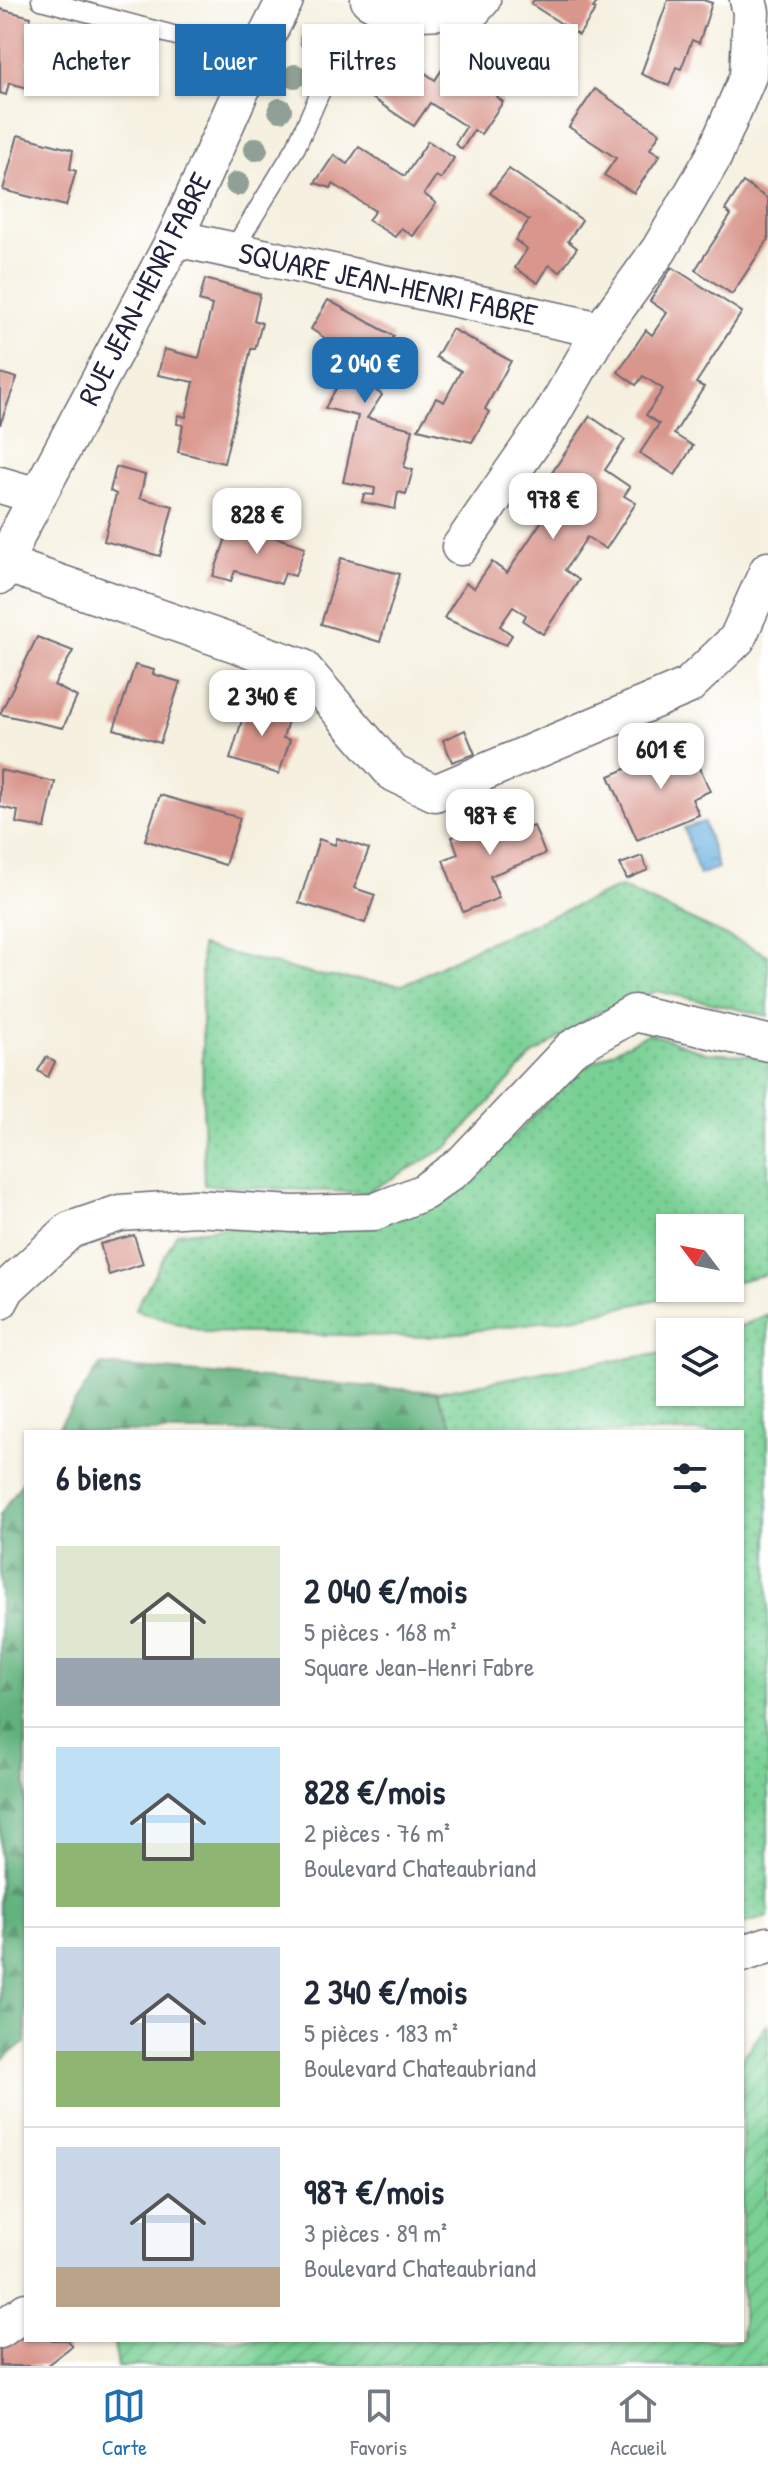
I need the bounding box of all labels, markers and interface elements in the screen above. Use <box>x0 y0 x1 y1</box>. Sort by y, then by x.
chip: Acheter <box>24 24 159 96</box>
chip: Louer <box>175 24 286 96</box>
chip: Filtres <box>302 24 424 96</box>
chip: Nouveau <box>440 24 578 96</box>
street label: RUE JEAN-HENRI FABRE <box>68 165 220 412</box>
street label: SQUARE JEAN-HENRI FABRE <box>235 232 541 334</box>
pin: 2 040 € <box>291 337 439 405</box>
text: 2 040 € <box>330 345 400 380</box>
pin: 978 € <box>497 473 609 541</box>
text: 978 € <box>527 481 579 516</box>
pin: 828 € <box>201 488 313 556</box>
text: 828 € <box>230 496 284 531</box>
pin: 2 340 € <box>188 670 336 738</box>
text: 2 340 € <box>227 678 297 713</box>
pin: 601 € <box>605 723 717 791</box>
text: 601 € <box>636 731 686 766</box>
pin: 987 € <box>434 789 546 857</box>
text: 987 € <box>464 797 516 832</box>
north arrow <box>656 1214 744 1302</box>
map controls <box>656 1214 744 1406</box>
button: layers <box>656 1318 744 1406</box>
text: 6 biens <box>56 1455 141 1501</box>
icon: filters <box>668 1456 712 1500</box>
text: 2 040 €/mois <box>304 1568 467 1614</box>
icon: home <box>120 1578 216 1674</box>
text: 5 pièces · 168 m² <box>304 1614 457 1649</box>
text: Square Jean-Henri Fabre <box>304 1649 534 1684</box>
text: 828 €/mois <box>304 1769 445 1815</box>
icon: home <box>120 1779 216 1875</box>
text: 2 pièces · 76 m² <box>304 1815 450 1850</box>
text: Boulevard Chateaubriand <box>304 1850 536 1885</box>
text: 2 340 €/mois <box>304 1969 467 2015</box>
icon: home <box>120 1979 216 2075</box>
text: 5 pièces · 183 m² <box>304 2015 458 2050</box>
text: Boulevard Chateaubriand <box>304 2050 536 2085</box>
text: 987 €/mois <box>304 2169 444 2215</box>
icon: home <box>120 2179 216 2275</box>
text: 3 pièces · 89 m² <box>304 2215 447 2250</box>
text: Boulevard Chateaubriand <box>304 2250 536 2285</box>
tab: Carte <box>102 2384 147 2462</box>
tab: Favoris <box>350 2384 407 2462</box>
tab: Accueil <box>610 2384 666 2462</box>

